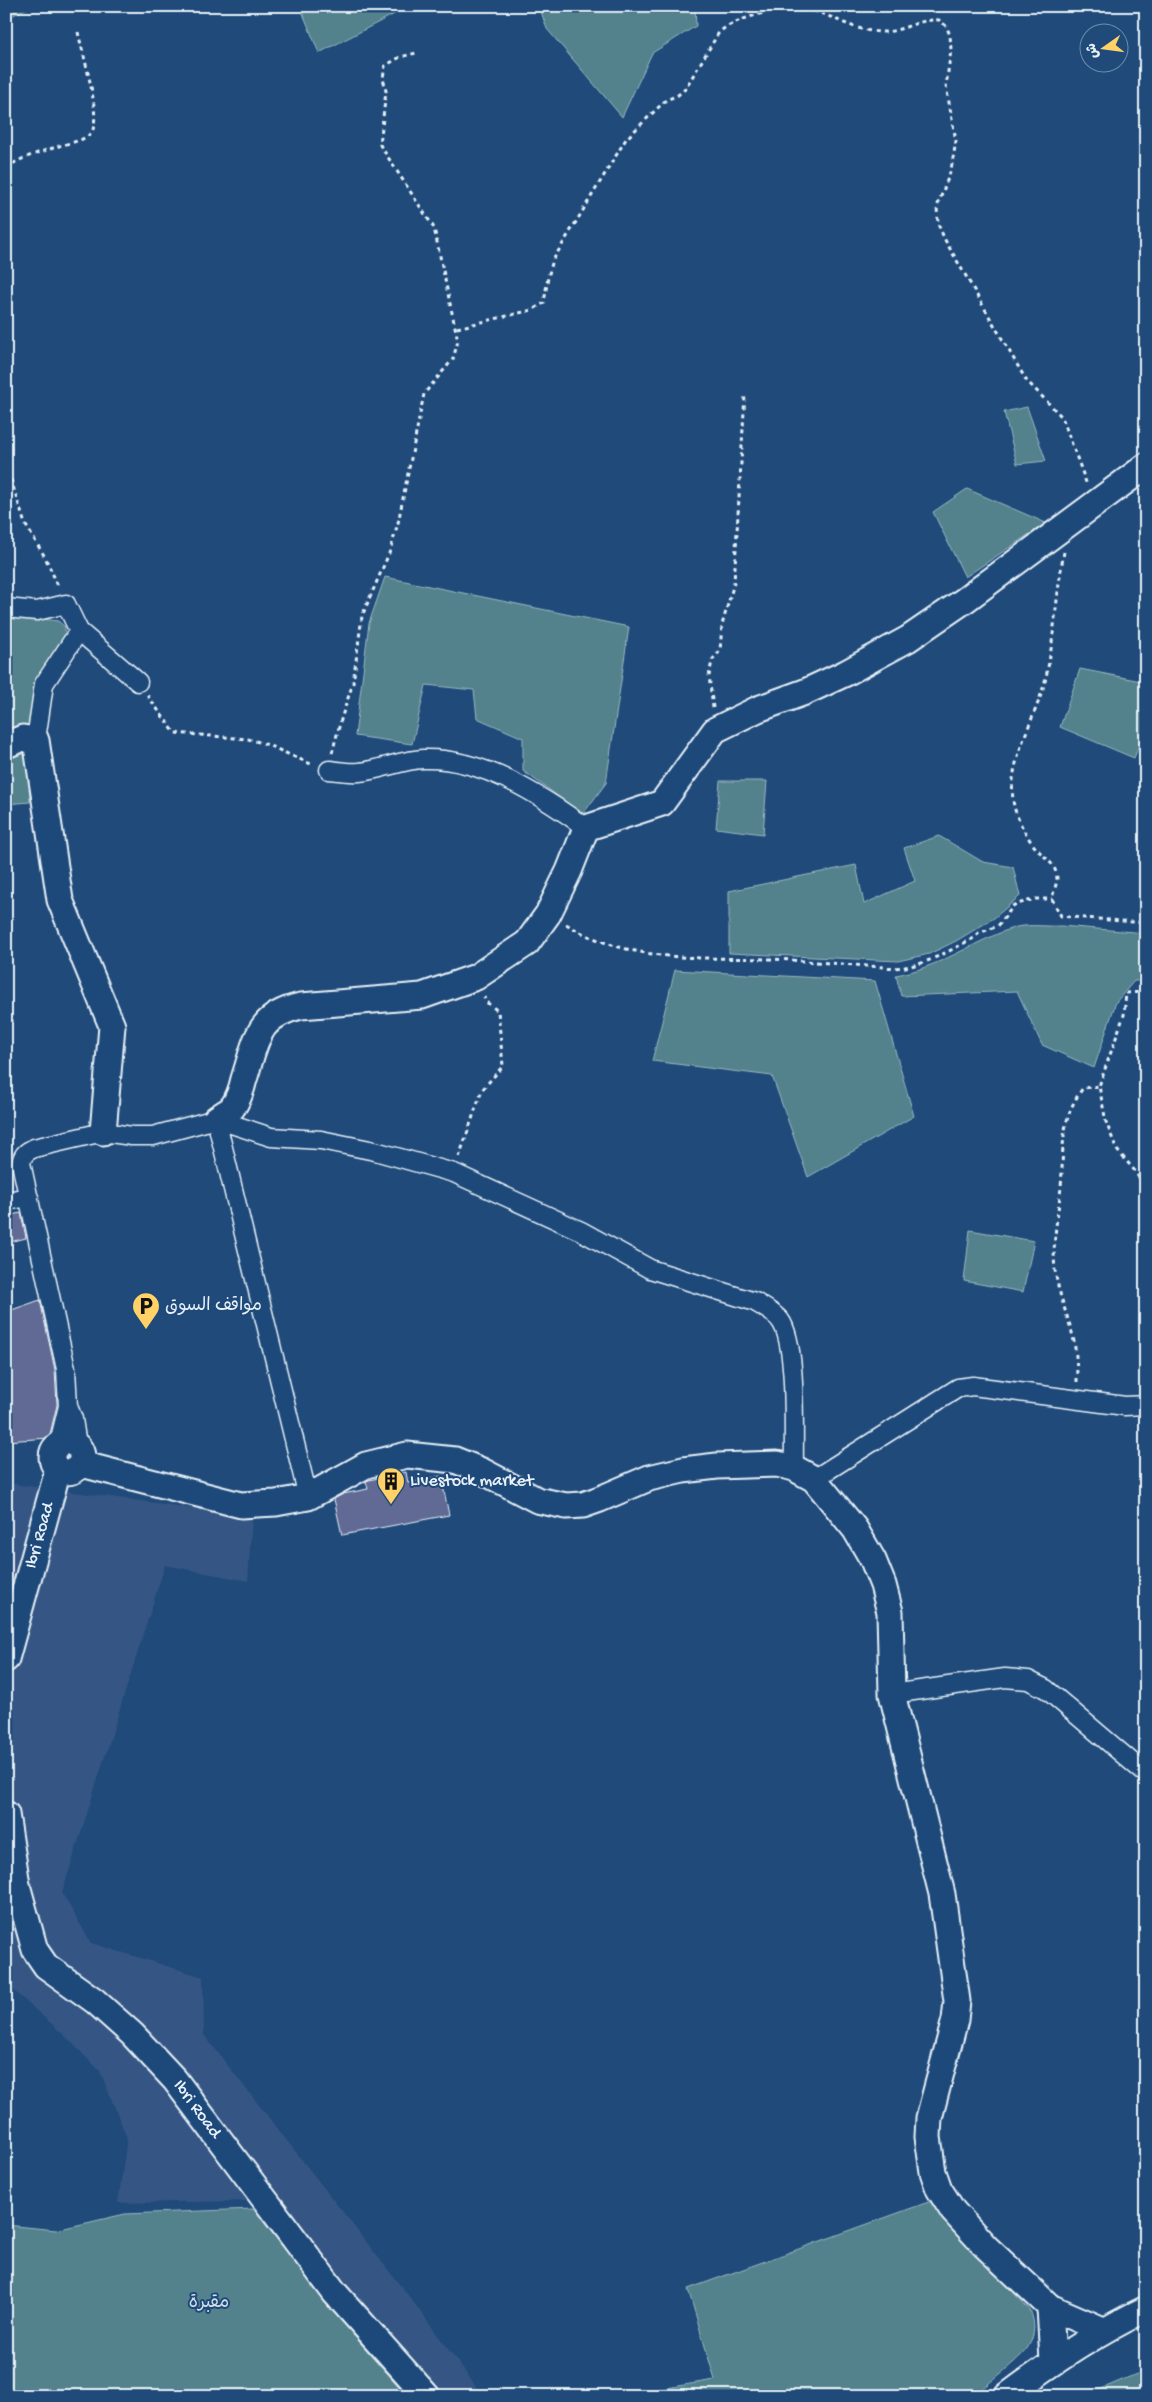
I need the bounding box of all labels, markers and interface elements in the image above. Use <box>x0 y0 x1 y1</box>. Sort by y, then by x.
north arrow <box>1080 22 1130 72</box>
text: ش <box>1084 41 1104 60</box>
parking icon: مواقف السوق <box>131 1291 161 1330</box>
place label: مواقف السوق <box>165 1296 262 1317</box>
building icon: Livestock market <box>376 1466 406 1505</box>
place label: Livestock market <box>410 1471 535 1492</box>
street label: Ibri Road <box>21 1499 59 1571</box>
street label: Ibri Road <box>168 2076 227 2144</box>
park label: مقبرة <box>189 2293 229 2314</box>

